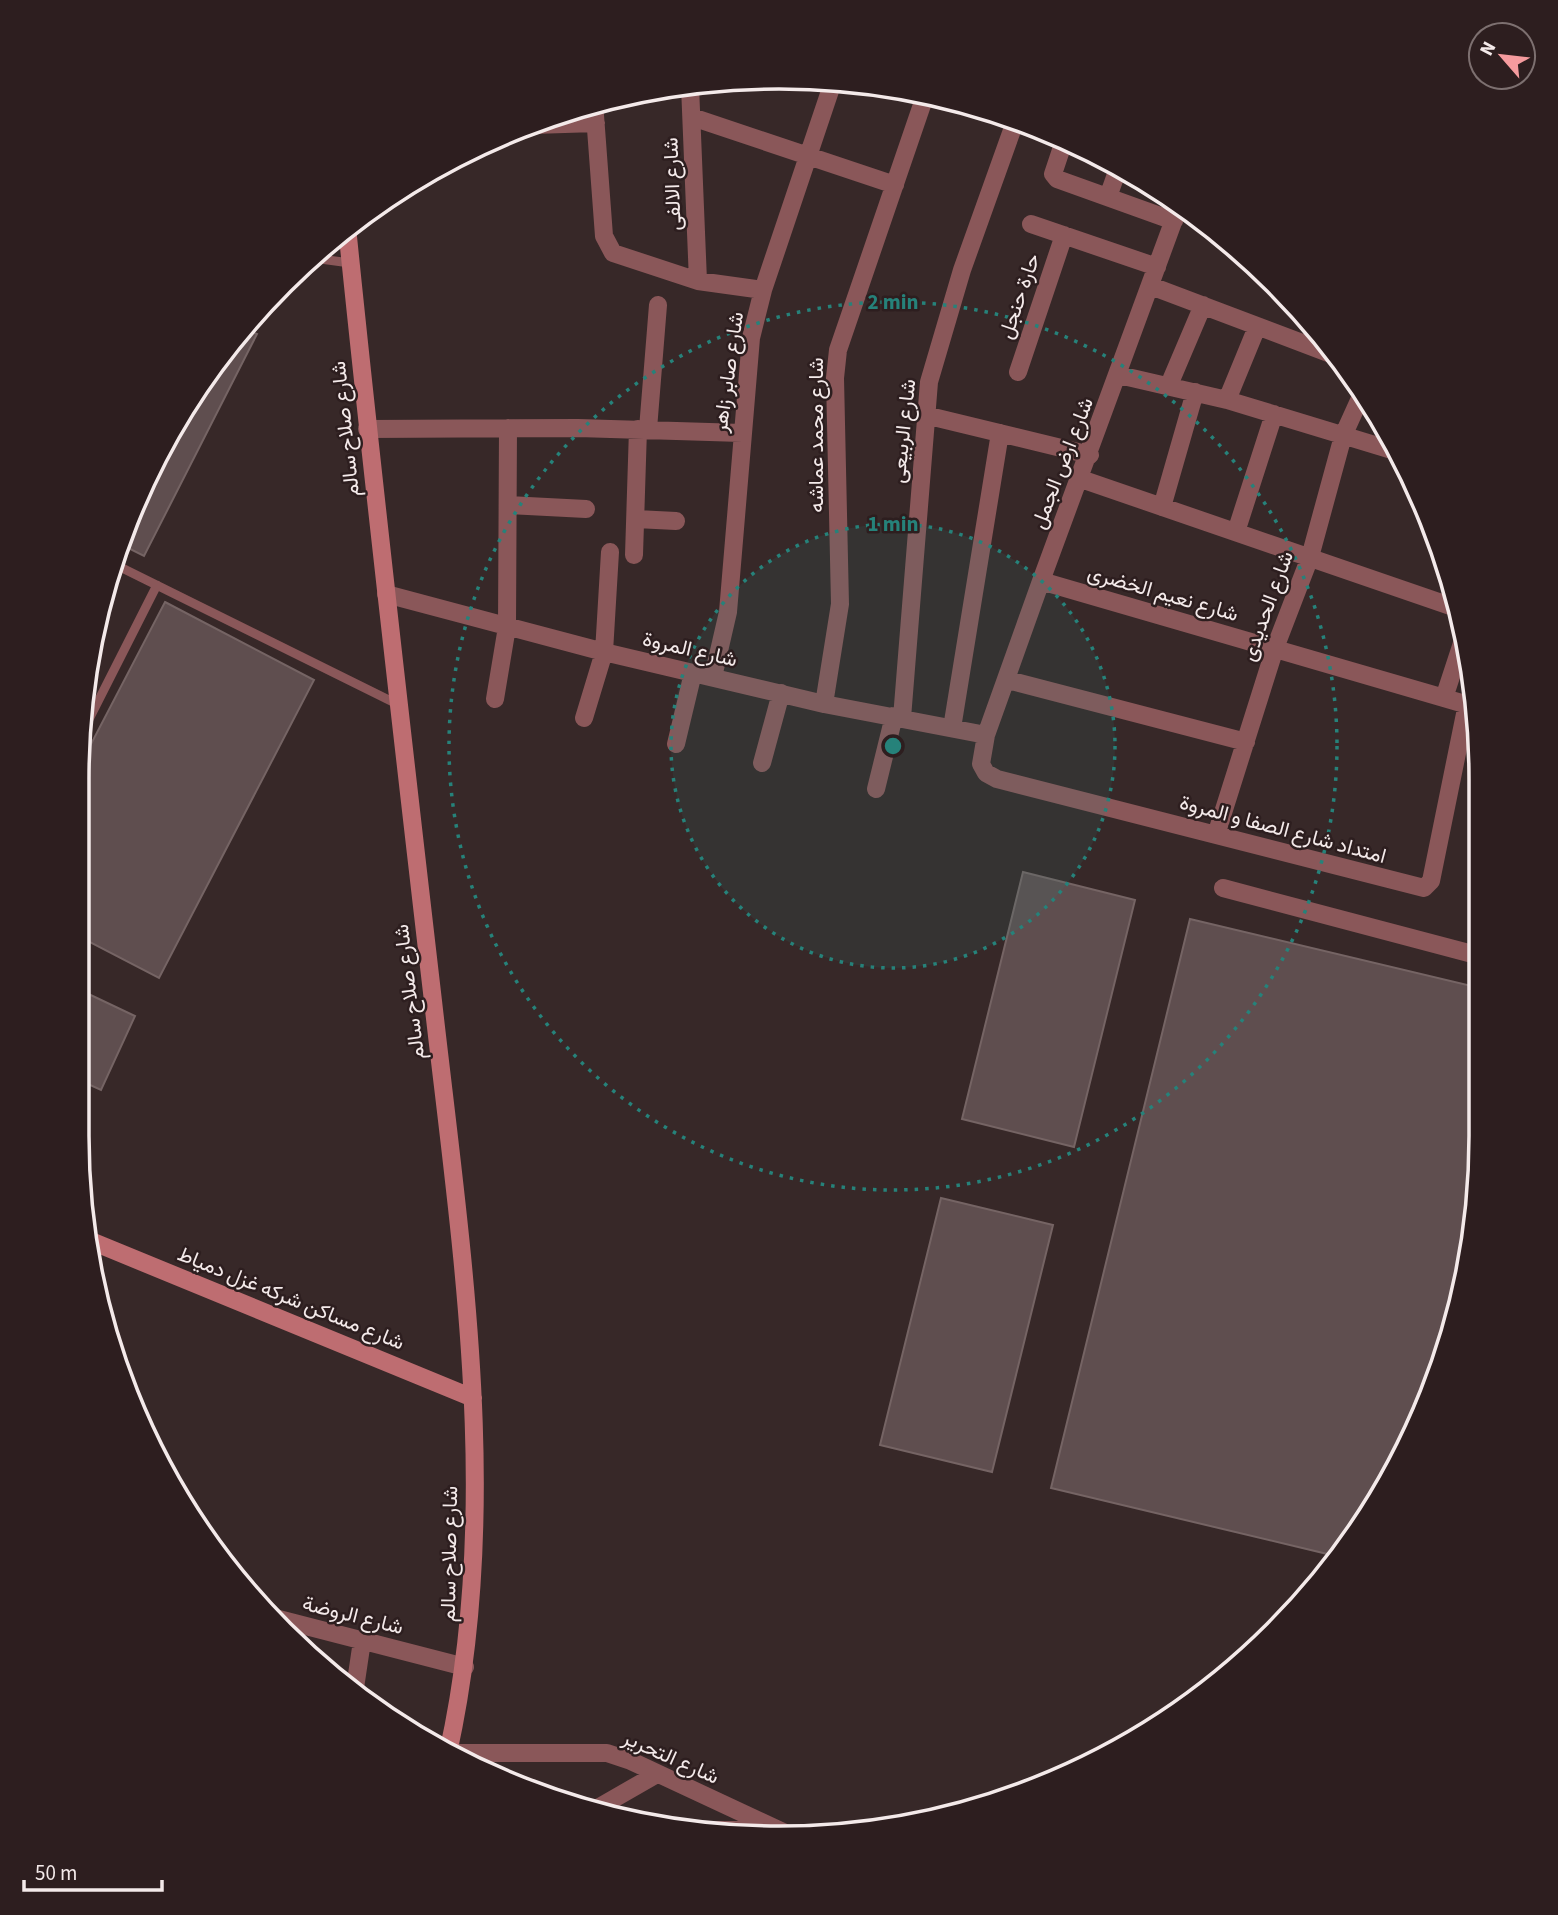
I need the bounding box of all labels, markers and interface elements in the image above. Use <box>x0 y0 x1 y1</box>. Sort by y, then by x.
north arrow <box>1467 21 1537 91</box>
text: N <box>1473 37 1503 61</box>
street label: شارع الالفى <box>655 137 689 231</box>
street label: حارة حنجل <box>990 249 1048 343</box>
text: 2 min <box>867 287 919 317</box>
street label: شارع صابر زاهر <box>705 310 751 435</box>
street label: شارع محمد عماشه <box>801 357 831 513</box>
street label: شارع صلاح سالم <box>323 360 367 498</box>
street label: شارع الربيعى <box>883 378 923 484</box>
street label: شارع ارض الجمل <box>1023 393 1101 533</box>
text: 1 min <box>867 509 919 539</box>
street label: شارع الحديدى <box>1233 547 1301 665</box>
street label: شارع نعيم الخضرى <box>1084 557 1242 629</box>
street label: شارع المروة <box>640 624 740 674</box>
centre of rings <box>881 734 905 758</box>
street label: امتداد شارع الصفا و المروة <box>1176 787 1390 871</box>
street label: شارع صلاح سالم <box>386 923 432 1061</box>
street label: شارع مساكن شركه غزل دمياط <box>173 1239 409 1357</box>
street label: شارع صلاح سالم <box>433 1486 465 1622</box>
street label: شارع الروضة <box>299 1588 407 1642</box>
street label: شارع التحرير <box>617 1722 724 1792</box>
scale bar <box>24 1848 163 1892</box>
text: 50 m <box>35 1858 77 1888</box>

